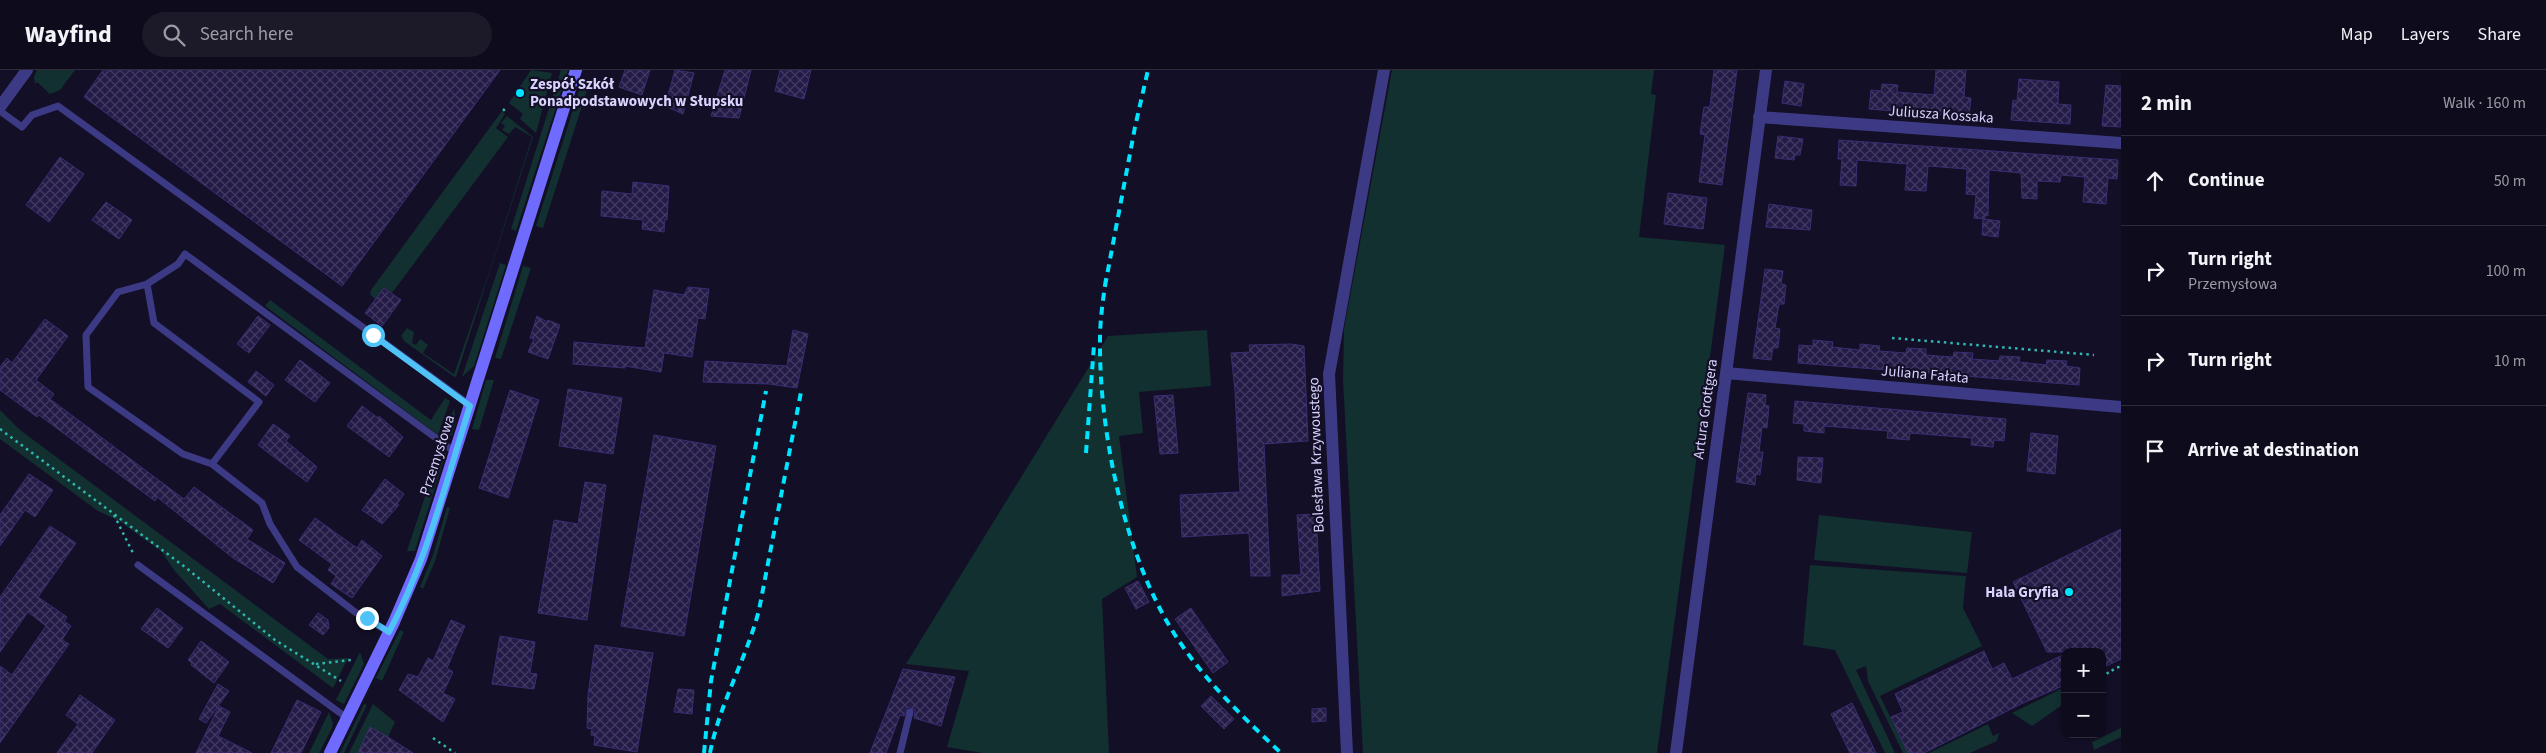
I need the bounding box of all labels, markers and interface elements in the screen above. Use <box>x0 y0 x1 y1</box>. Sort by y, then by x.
search box <box>142 12 492 57</box>
text: Wayfind <box>25 17 112 52</box>
icon: search <box>160 21 188 49</box>
text: Search here <box>200 21 293 48</box>
text: Map <box>2341 22 2373 47</box>
text: Layers <box>2401 22 2450 47</box>
text: Share <box>2478 22 2521 47</box>
place label: Zespół Szkół Ponadpodstawowych w Słupsku <box>530 74 743 112</box>
marker: Zespół Szkół Ponadpodstawowych w Słupsku <box>514 87 526 99</box>
text: 2 min <box>2141 88 2192 118</box>
text: Walk · 160 m <box>2443 92 2526 114</box>
street label: Juliusza Kossaka <box>1888 100 1994 129</box>
icon: ahead <box>2141 167 2169 195</box>
text: Continue <box>2188 167 2265 194</box>
text: 50 m <box>2494 170 2526 192</box>
text: Turn right <box>2188 246 2272 273</box>
icon: right <box>2141 257 2169 285</box>
text: 100 m <box>2486 260 2526 282</box>
text: Przemysłowa <box>2188 273 2277 295</box>
route start <box>362 324 385 347</box>
icon: right <box>2141 347 2169 375</box>
text: Turn right <box>2188 347 2272 374</box>
text: 10 m <box>2494 350 2526 372</box>
street label: Artura Grottgera <box>1688 358 1723 461</box>
street label: Juliana Fałata <box>1880 360 1970 389</box>
street label: Bolesława Krzywoustego <box>1303 377 1330 533</box>
street label: Przemysłowa <box>415 412 460 498</box>
icon: arrive <box>2141 437 2169 465</box>
text: Arrive at destination <box>2188 437 2359 464</box>
place label: Hala Gryfia <box>1985 582 2059 603</box>
marker: Hala Gryfia <box>2063 586 2075 598</box>
route end <box>356 607 379 630</box>
map controls <box>2061 648 2106 738</box>
button: + <box>2061 648 2106 693</box>
button: − <box>2061 693 2106 738</box>

